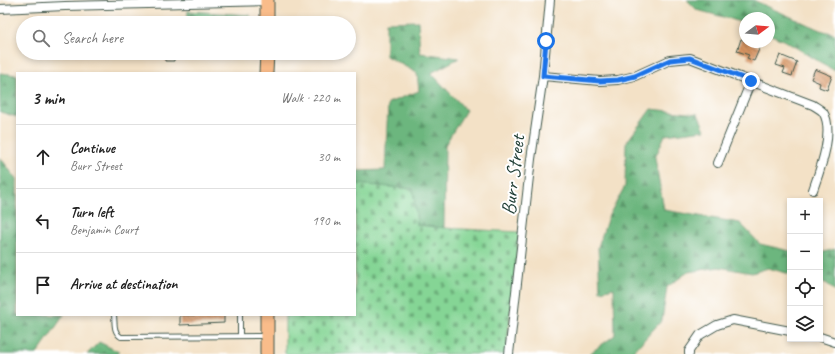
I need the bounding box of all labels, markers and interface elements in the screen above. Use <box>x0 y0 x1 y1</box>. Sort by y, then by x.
north arrow <box>739 12 775 48</box>
search box <box>16 16 356 60</box>
icon: search <box>30 27 52 49</box>
text: Search here <box>62 29 123 48</box>
route start <box>537 32 555 50</box>
route end <box>742 72 760 90</box>
text: 3 min <box>32 88 65 109</box>
text: Walk · 220 m <box>281 90 340 106</box>
street label: Burr Street <box>496 131 531 216</box>
text: Continue <box>70 139 115 158</box>
icon: ahead <box>32 146 54 168</box>
text: 30 m <box>318 149 340 165</box>
text: Burr Street <box>70 158 122 174</box>
map controls <box>787 198 823 342</box>
button: + <box>787 198 823 234</box>
text: Turn left <box>70 203 113 222</box>
icon: left <box>32 210 54 232</box>
text: 190 m <box>312 213 340 229</box>
text: Benjamin Court <box>70 222 138 238</box>
button: − <box>787 234 823 270</box>
button: locate <box>787 270 823 306</box>
icon: arrive <box>32 274 54 296</box>
text: Arrive at destination <box>70 275 177 294</box>
button: layers <box>787 306 823 342</box>

